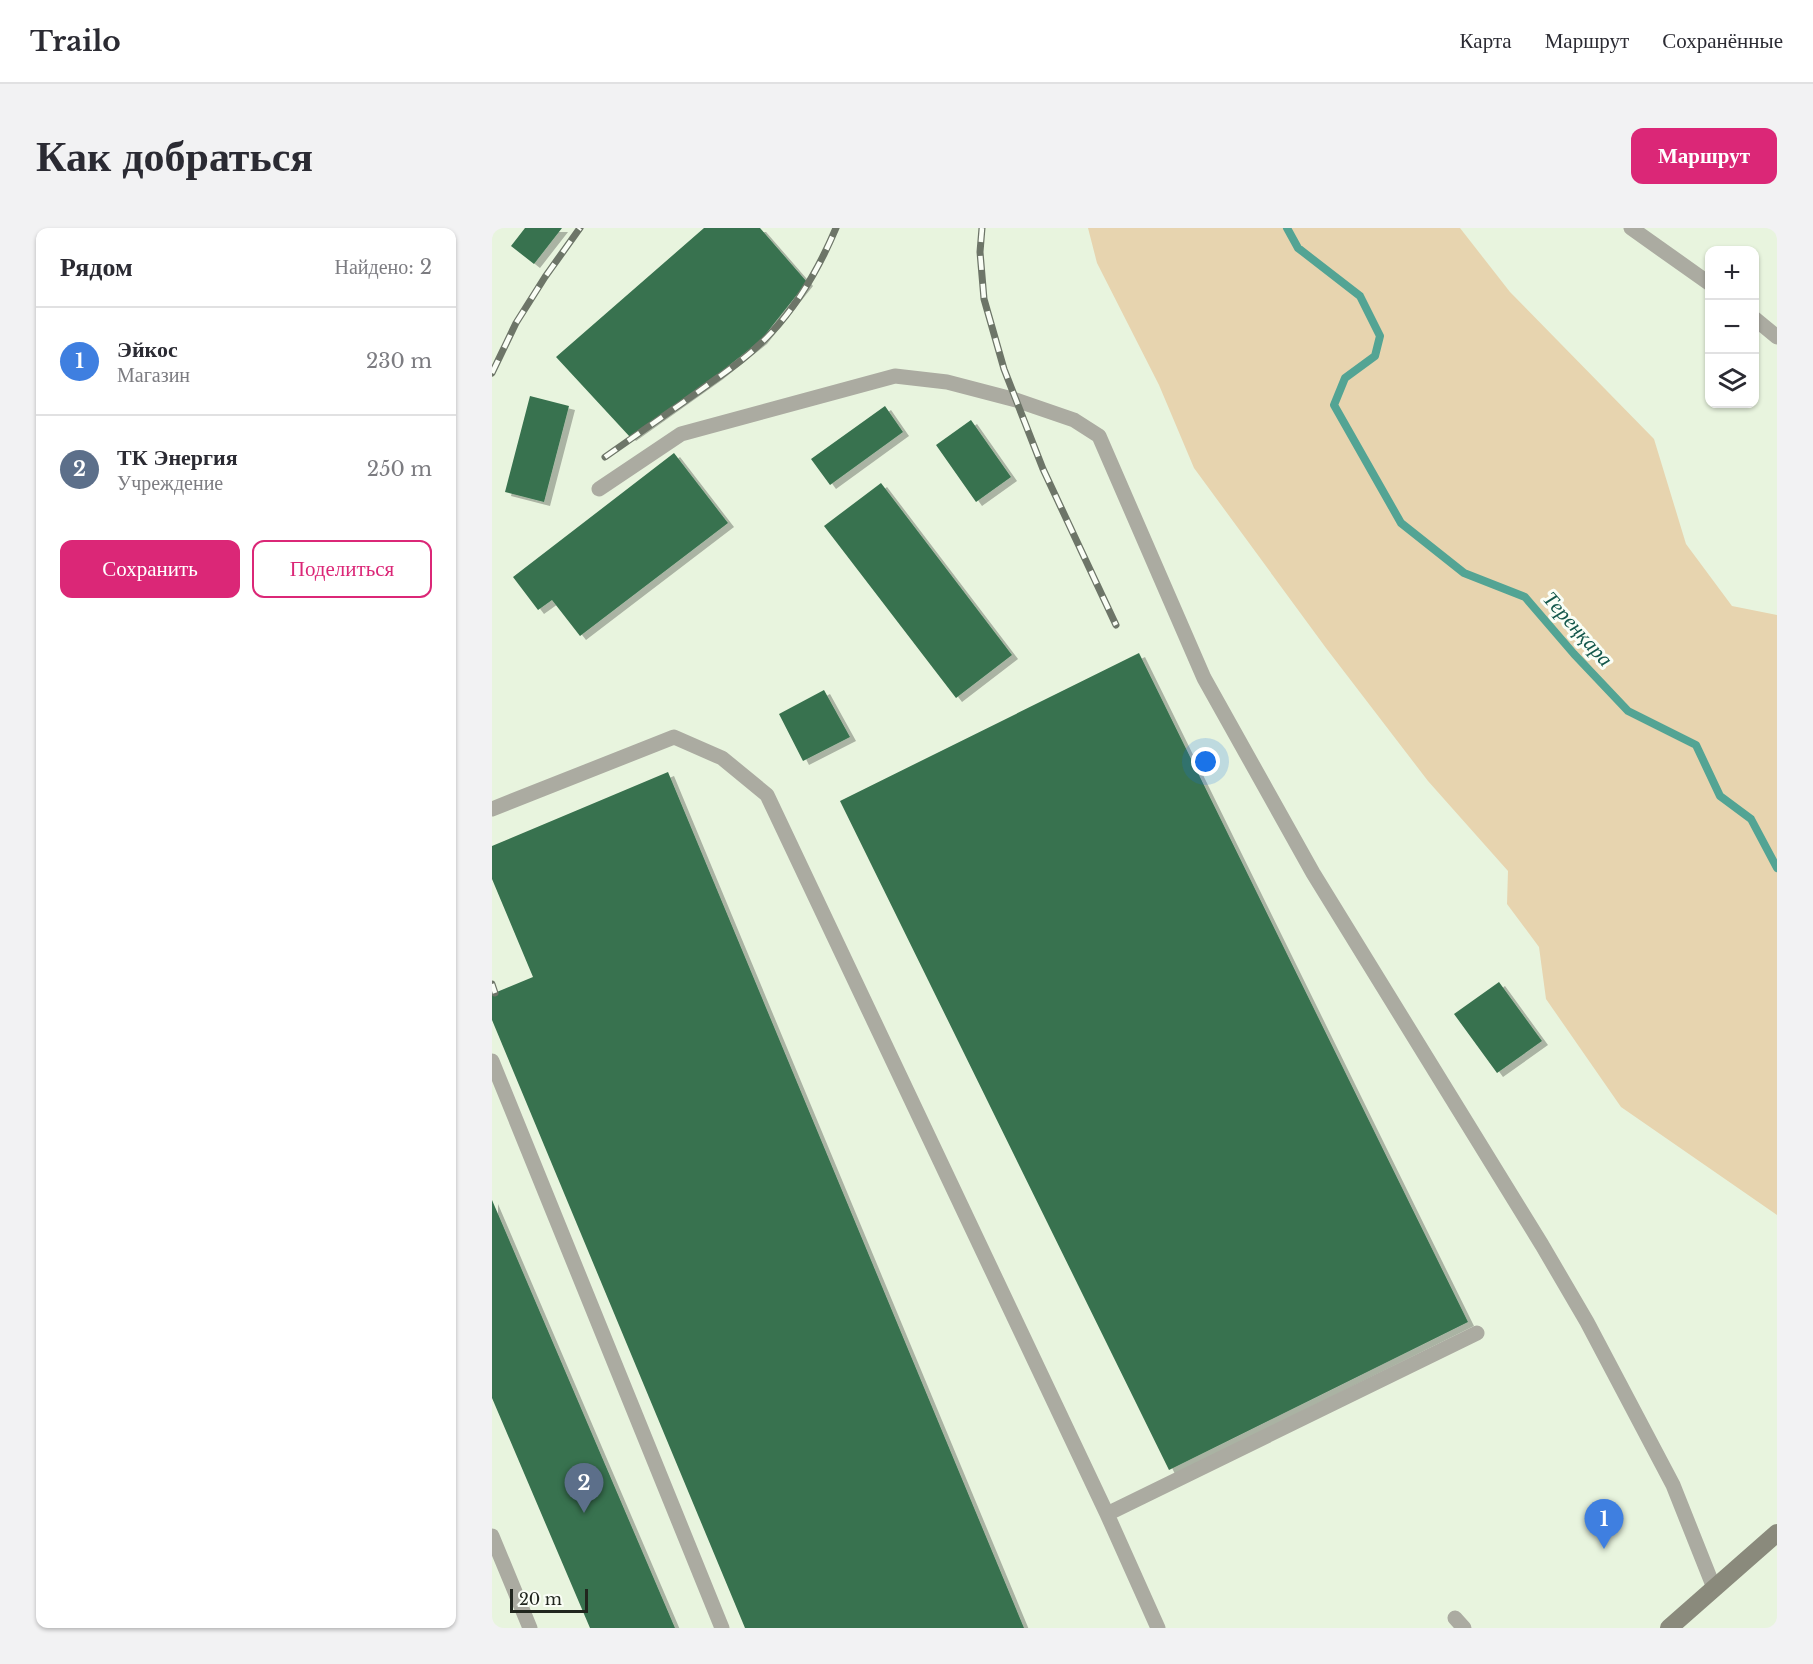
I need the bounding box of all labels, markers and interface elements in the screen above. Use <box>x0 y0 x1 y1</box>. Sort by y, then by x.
text: Trailo <box>30 24 121 59</box>
text: Карта <box>1460 28 1512 54</box>
text: Маршрут <box>1545 28 1629 54</box>
text: Сохранённые <box>1662 28 1783 54</box>
button: Маршрут <box>1631 128 1777 184</box>
text: Как добраться <box>36 130 313 182</box>
map controls <box>1705 246 1759 408</box>
button: + <box>1705 246 1759 300</box>
text: Рядом <box>60 251 133 283</box>
text: Найдено: 2 <box>334 255 432 279</box>
button: − <box>1705 300 1759 354</box>
text: Эйкос <box>117 336 178 363</box>
text: 1 <box>75 349 84 373</box>
text: 230 m <box>366 349 432 373</box>
button: layers <box>1705 354 1759 408</box>
text: Магазин <box>117 363 190 387</box>
text: ТК Энергия <box>117 444 238 471</box>
text: 2 <box>73 457 86 481</box>
text: 250 m <box>367 457 432 481</box>
text: Учреждение <box>117 471 223 495</box>
button: Сохранить <box>60 540 240 598</box>
button: Поделиться <box>252 540 432 598</box>
water label: Тереңқара <box>1538 586 1618 672</box>
your location <box>1191 747 1220 776</box>
pin: 2 <box>564 1464 604 1513</box>
pin: 1 <box>1584 1500 1624 1549</box>
scale bar <box>510 1586 588 1614</box>
text: 20 m <box>519 1589 562 1609</box>

